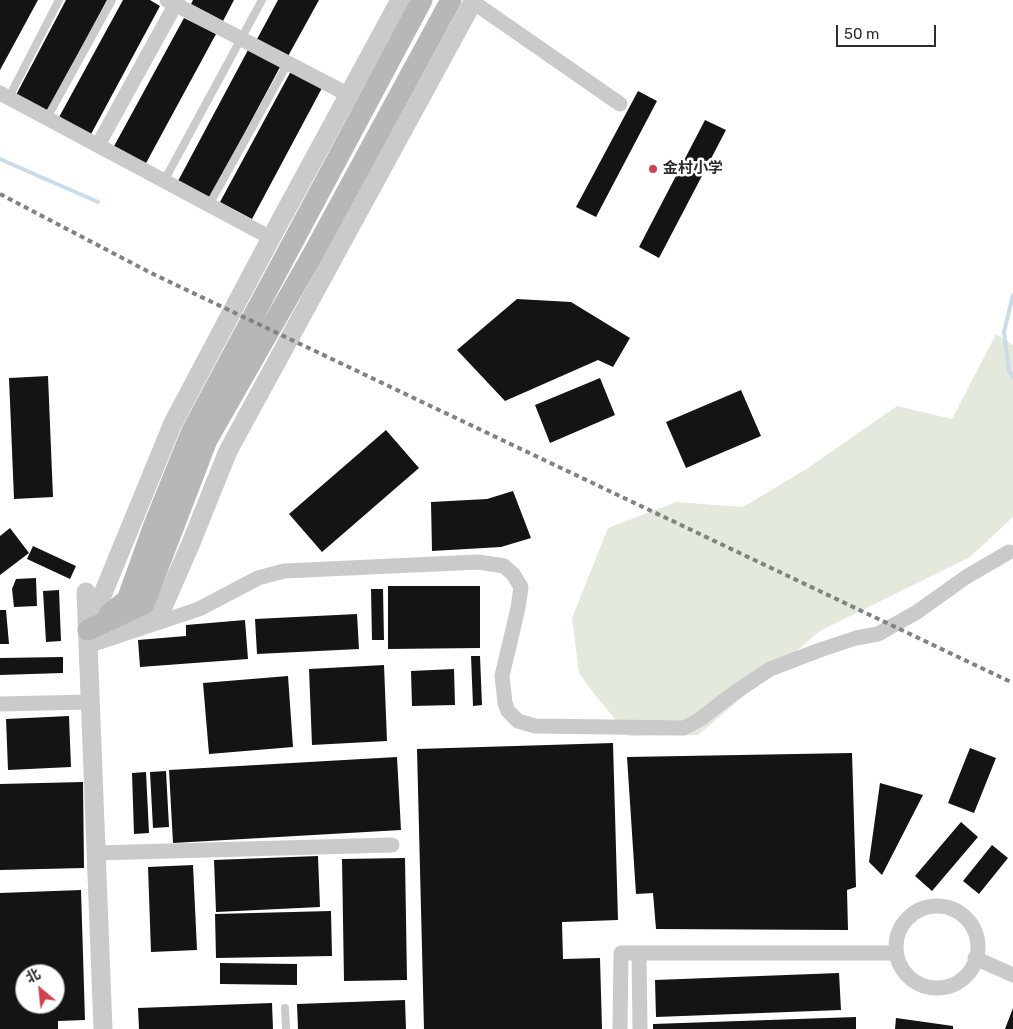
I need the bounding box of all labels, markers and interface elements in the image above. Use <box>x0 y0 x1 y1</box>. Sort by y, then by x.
scale bar <box>838 15 938 47</box>
text: 50 m <box>844 25 879 43</box>
place label: 金村小学 <box>663 160 723 178</box>
marker: 金村小学 <box>647 163 659 175</box>
north arrow <box>15 964 65 1014</box>
text: 北 <box>23 965 43 987</box>

